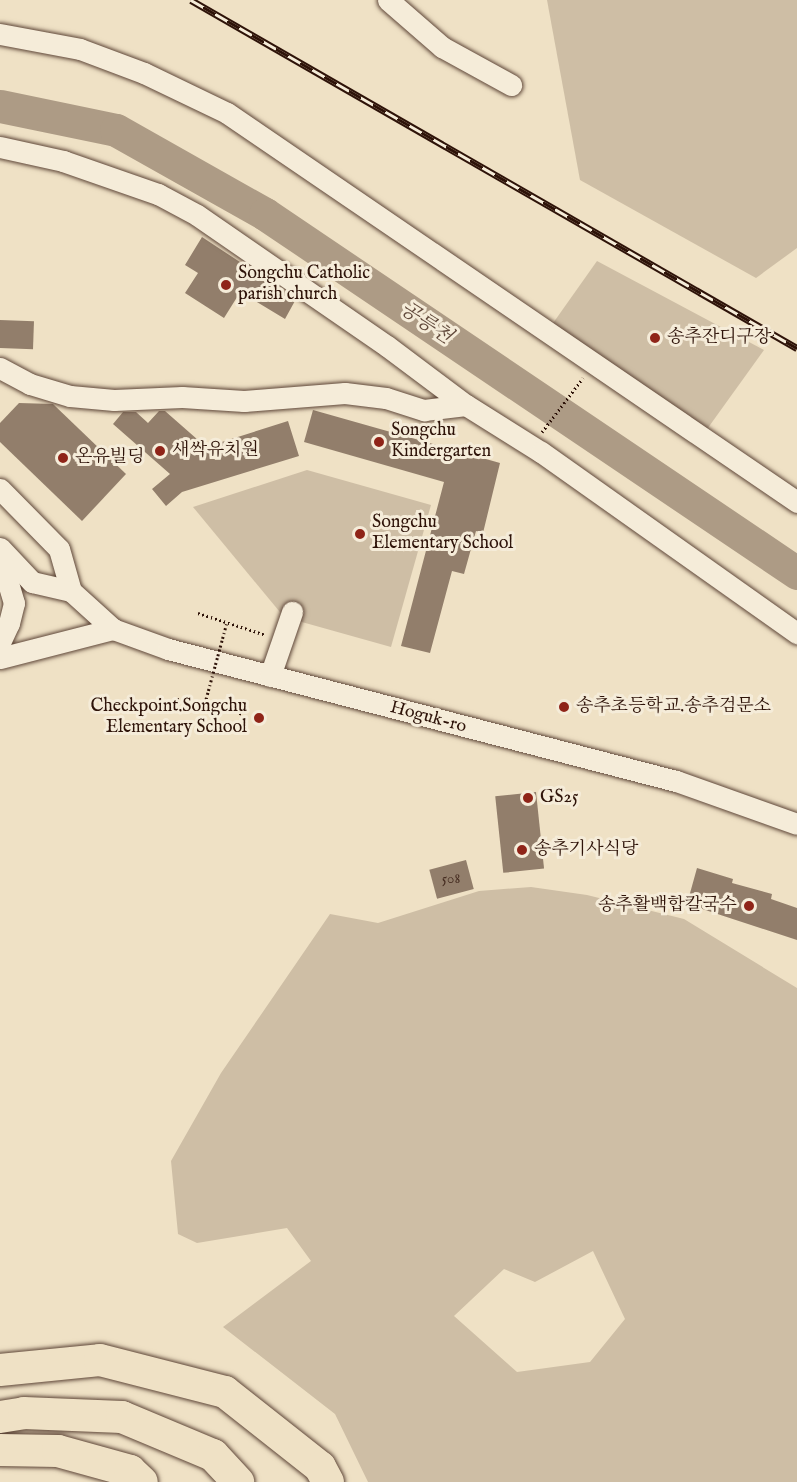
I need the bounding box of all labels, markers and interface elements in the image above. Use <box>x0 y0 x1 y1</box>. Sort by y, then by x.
place label: Songchu Catholic parish church <box>238 264 370 306</box>
marker: Songchu Catholic parish church <box>219 278 233 292</box>
water label: 공릉천 <box>395 297 457 349</box>
place label: 송추잔디구장 <box>667 327 771 349</box>
marker: 송추잔디구장 <box>648 331 662 345</box>
place label: Songchu Kindergarten <box>391 421 491 464</box>
marker: Songchu Kindergarten <box>372 435 386 449</box>
place label: 새싹유치원 <box>172 440 259 462</box>
marker: 새싹유치원 <box>153 444 167 458</box>
place label: 온유빌딩 <box>75 447 145 469</box>
marker: 온유빌딩 <box>56 451 70 465</box>
place label: Songchu Elementary School <box>372 513 513 556</box>
marker: Songchu Elementary School <box>353 527 367 541</box>
place label: 송추초등학교.송추검문소 <box>576 696 771 718</box>
place label: Checkpoint.Songchu Elementary School <box>90 697 247 740</box>
street label: Hoguk-ro <box>387 697 469 739</box>
marker: 송추초등학교.송추검문소 <box>557 700 571 714</box>
marker: Checkpoint.Songchu Elementary School <box>252 711 266 725</box>
place label: GS25 <box>540 787 578 809</box>
marker: GS25 <box>521 791 535 805</box>
place label: 송추기사식당 <box>534 839 638 861</box>
marker: 송추기사식당 <box>515 843 529 857</box>
house number: 508 <box>442 870 460 888</box>
place label: 송추활백합칼국수 <box>598 895 737 917</box>
marker: 송추활백합칼국수 <box>742 899 756 913</box>

